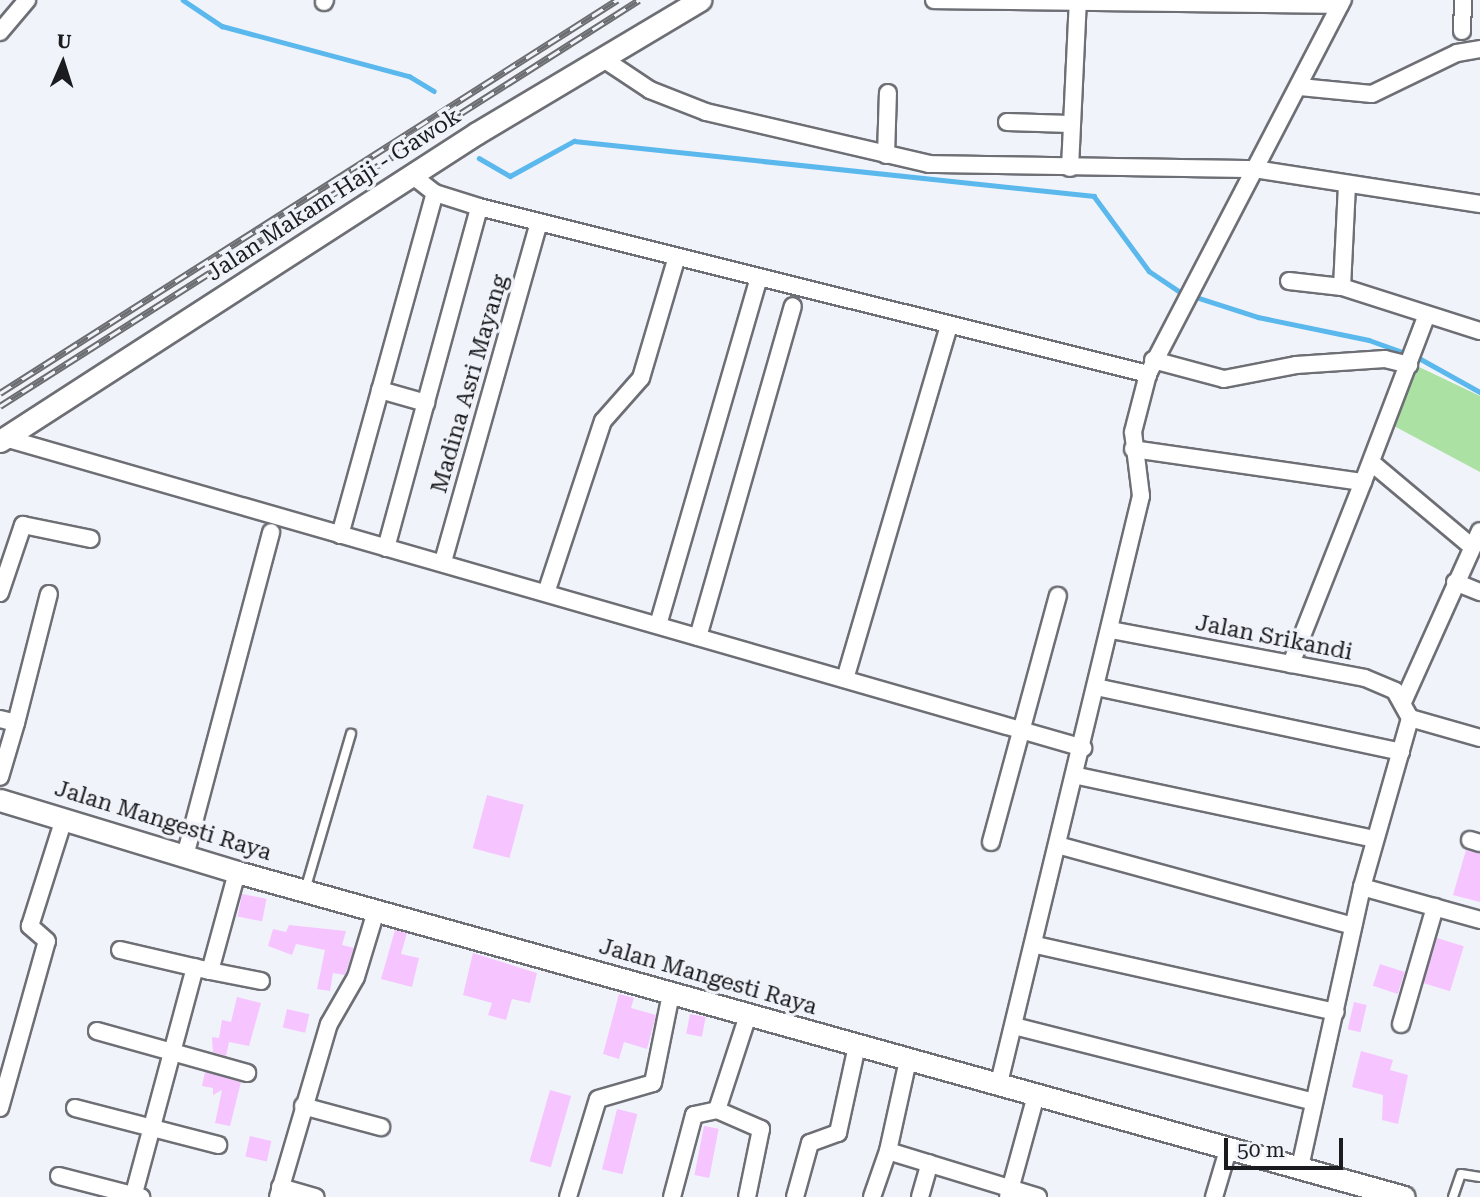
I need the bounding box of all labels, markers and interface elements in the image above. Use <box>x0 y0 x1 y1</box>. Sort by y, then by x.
north arrow <box>28 28 98 98</box>
text: U <box>56 30 72 53</box>
street label: Jalan Makam Haji - Gawok <box>202 102 466 288</box>
street label: Madina Asri Mayang <box>426 272 514 496</box>
street label: Jalan Srikandi <box>1193 609 1355 667</box>
street label: Jalan Mangesti Raya <box>51 775 275 867</box>
street label: Jalan Mangesti Raya <box>596 933 820 1021</box>
scale bar <box>1228 1124 1347 1168</box>
text: 50 m <box>1237 1138 1285 1162</box>

